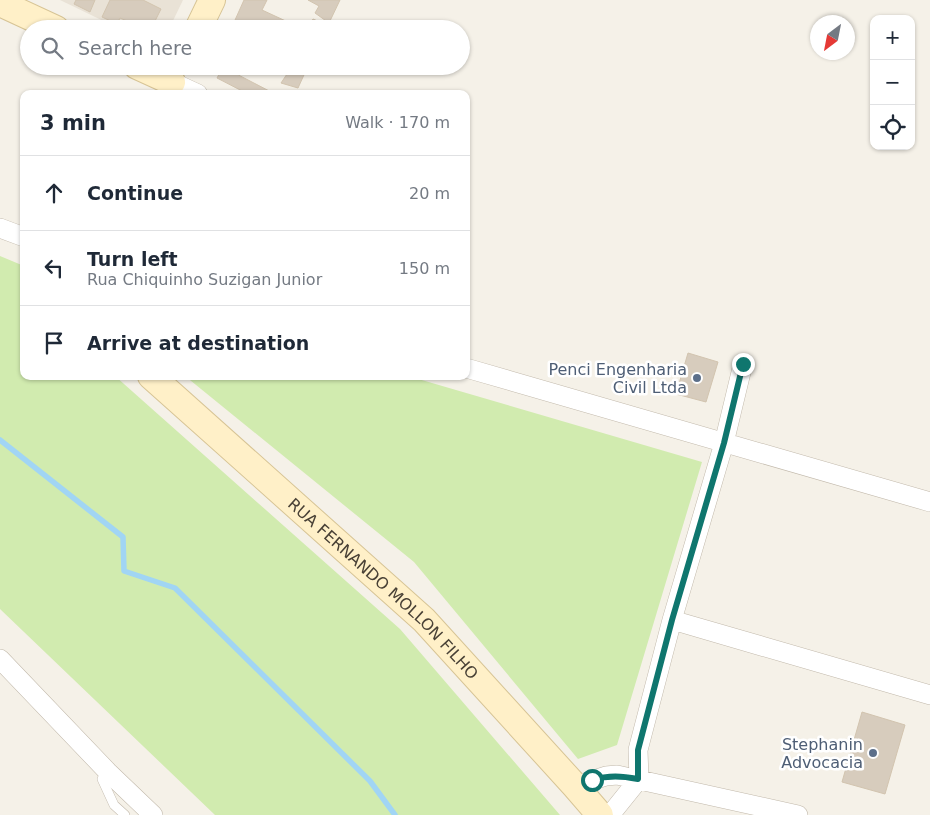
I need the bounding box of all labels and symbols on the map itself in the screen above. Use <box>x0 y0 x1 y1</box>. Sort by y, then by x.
north arrow <box>810 15 855 60</box>
route end <box>732 353 755 376</box>
place label: Penci Engenharia Civil Ltda <box>548 360 687 397</box>
marker: Penci Engenharia Civil Ltda <box>691 372 703 384</box>
street label: RUA FERNANDO MOLLON FILHO <box>284 494 482 683</box>
place label: Stephanin Advocacia <box>781 735 863 772</box>
marker: Stephanin Advocacia <box>867 747 879 759</box>
route start <box>581 769 604 792</box>

